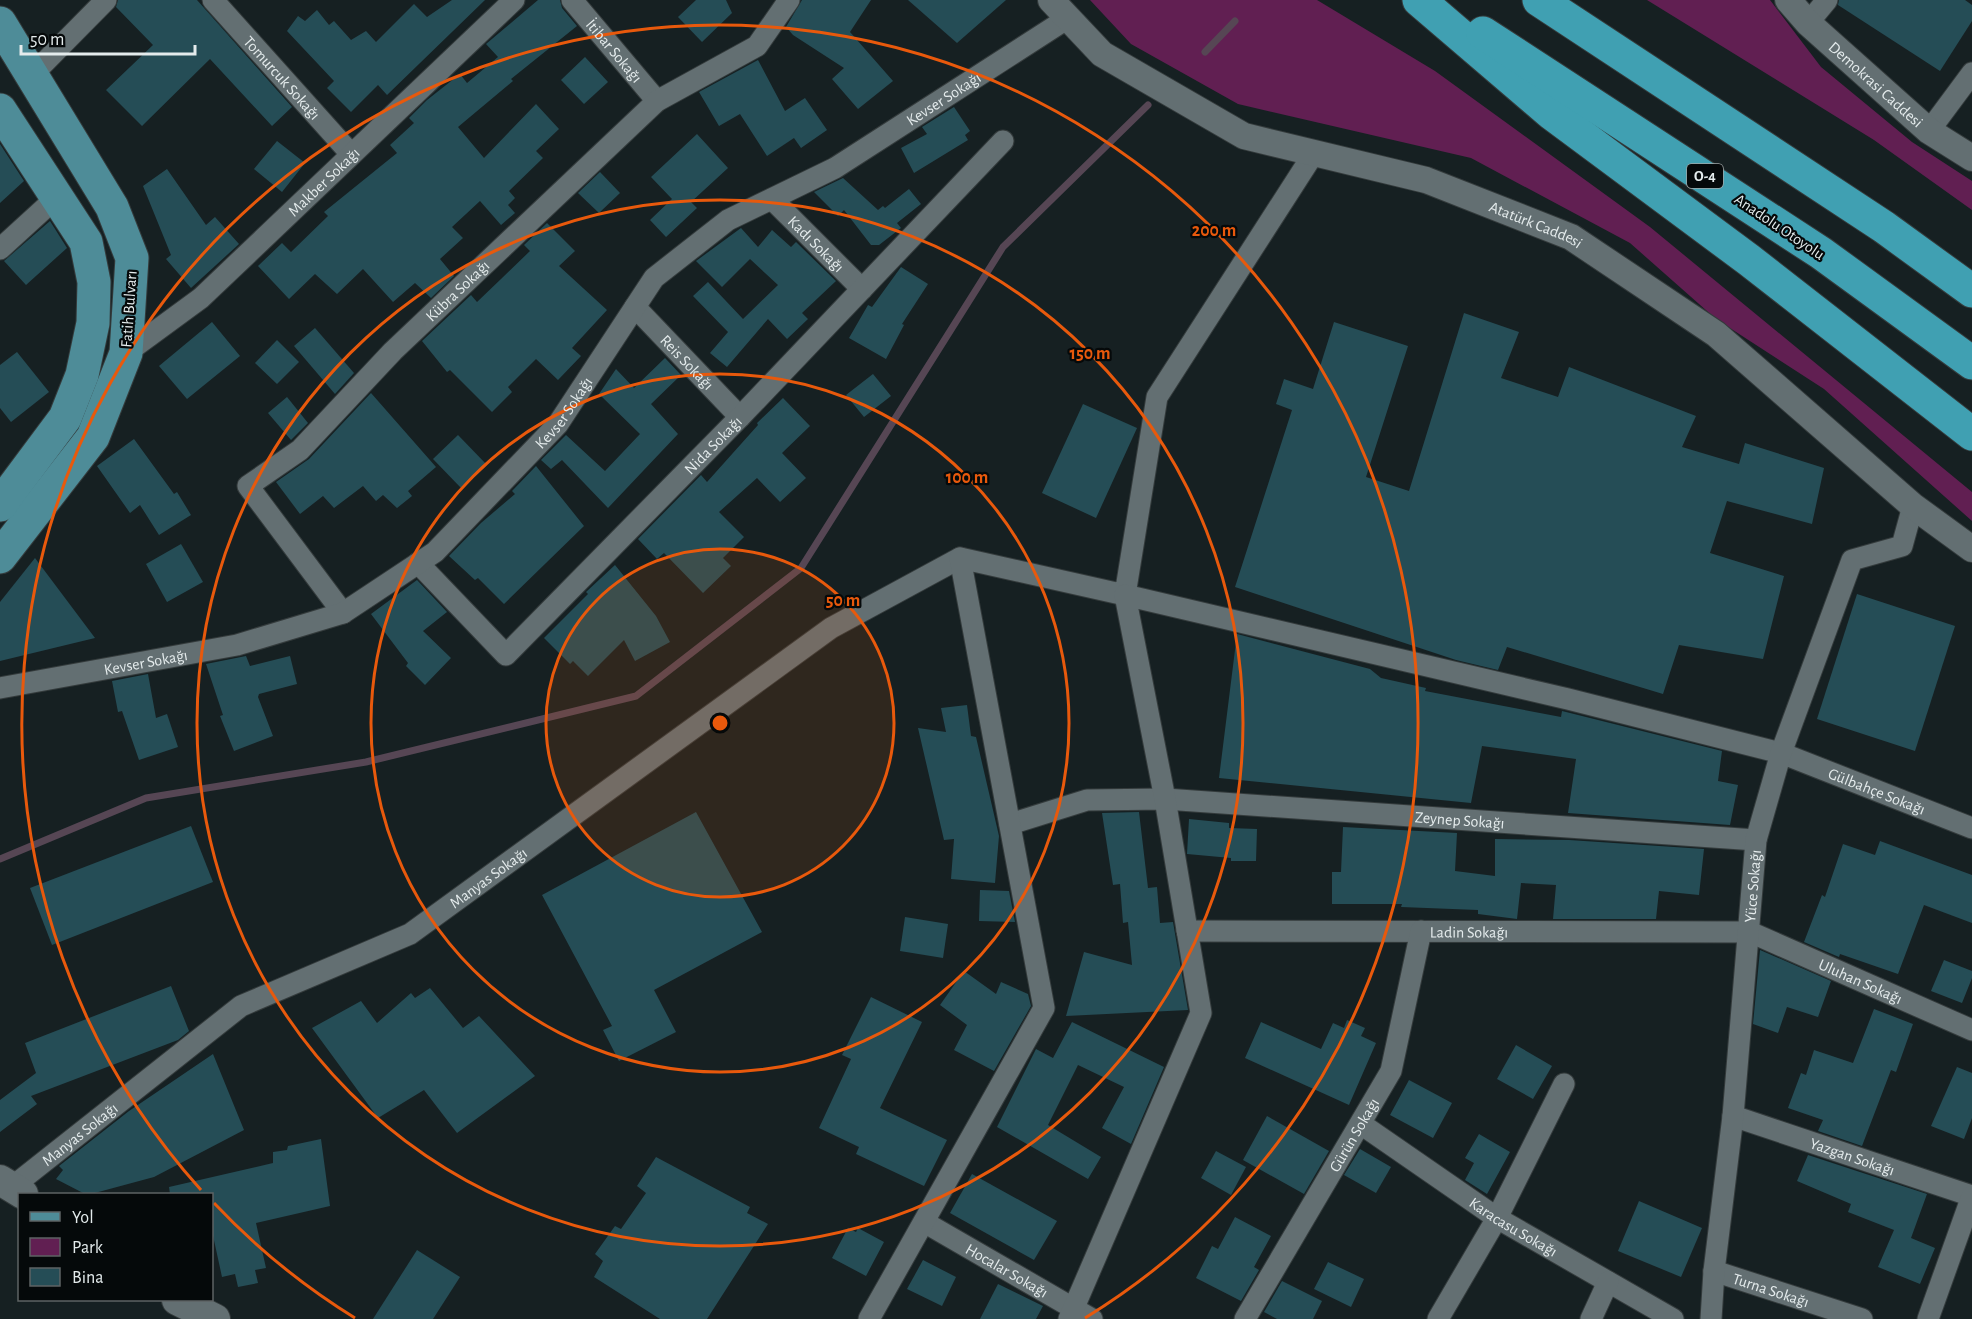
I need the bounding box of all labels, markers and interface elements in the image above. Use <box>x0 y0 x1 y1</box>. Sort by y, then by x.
street label: İtibar Sokağı <box>583 15 645 86</box>
scale bar <box>21 18 195 56</box>
text: 50 m <box>30 31 64 49</box>
street label: Tomurcuk Sokağı <box>240 33 323 123</box>
street label: Demokrasi Caddesi <box>1825 39 1926 131</box>
street label: Kevser Sokağı <box>904 69 984 129</box>
street label: Makber Sokağı <box>285 145 363 220</box>
road number: O-4 <box>1687 164 1723 188</box>
street label: Anadolu Otoyolu <box>1731 191 1827 264</box>
street label: Atatürk Caddesi <box>1487 199 1585 251</box>
street label: Kadı Sokağı <box>785 213 847 275</box>
text: 200 m <box>1192 222 1236 240</box>
street label: Kübra Sokağı <box>423 257 493 325</box>
street label: Fatih Bulvarı <box>118 270 140 348</box>
street label: Reis Sokağı <box>657 332 716 393</box>
text: 150 m <box>1070 345 1110 363</box>
street label: Kevser Sokağı <box>532 374 596 452</box>
street label: Nida Sokağı <box>682 413 745 478</box>
text: 100 m <box>946 469 988 487</box>
text: 50 m <box>826 592 860 610</box>
street label: Kevser Sokağı <box>103 647 189 678</box>
centre of rings <box>710 713 730 733</box>
street label: Gülbahçe Sokağı <box>1826 765 1927 818</box>
street label: Zeynep Sokağı <box>1414 809 1505 832</box>
street label: Manyas Sokağı <box>447 845 530 911</box>
street label: Yüce Sokağı <box>1742 849 1764 923</box>
street label: Ladin Sokağı <box>1430 924 1508 941</box>
street label: Uluhan Sokağı <box>1816 956 1905 1007</box>
street label: Gürün Sokağı <box>1327 1095 1382 1175</box>
street label: Manyas Sokağı <box>39 1100 121 1169</box>
street label: Yazgan Sokağı <box>1808 1135 1897 1179</box>
legend <box>18 1193 213 1301</box>
street label: Karacasu Sokağı <box>1466 1195 1560 1260</box>
text: Yol <box>72 1209 94 1227</box>
text: Park <box>72 1239 104 1257</box>
street label: Hocalar Sokağı <box>963 1241 1051 1301</box>
text: Bina <box>72 1269 104 1287</box>
street label: Turna Sokağı <box>1731 1271 1811 1310</box>

